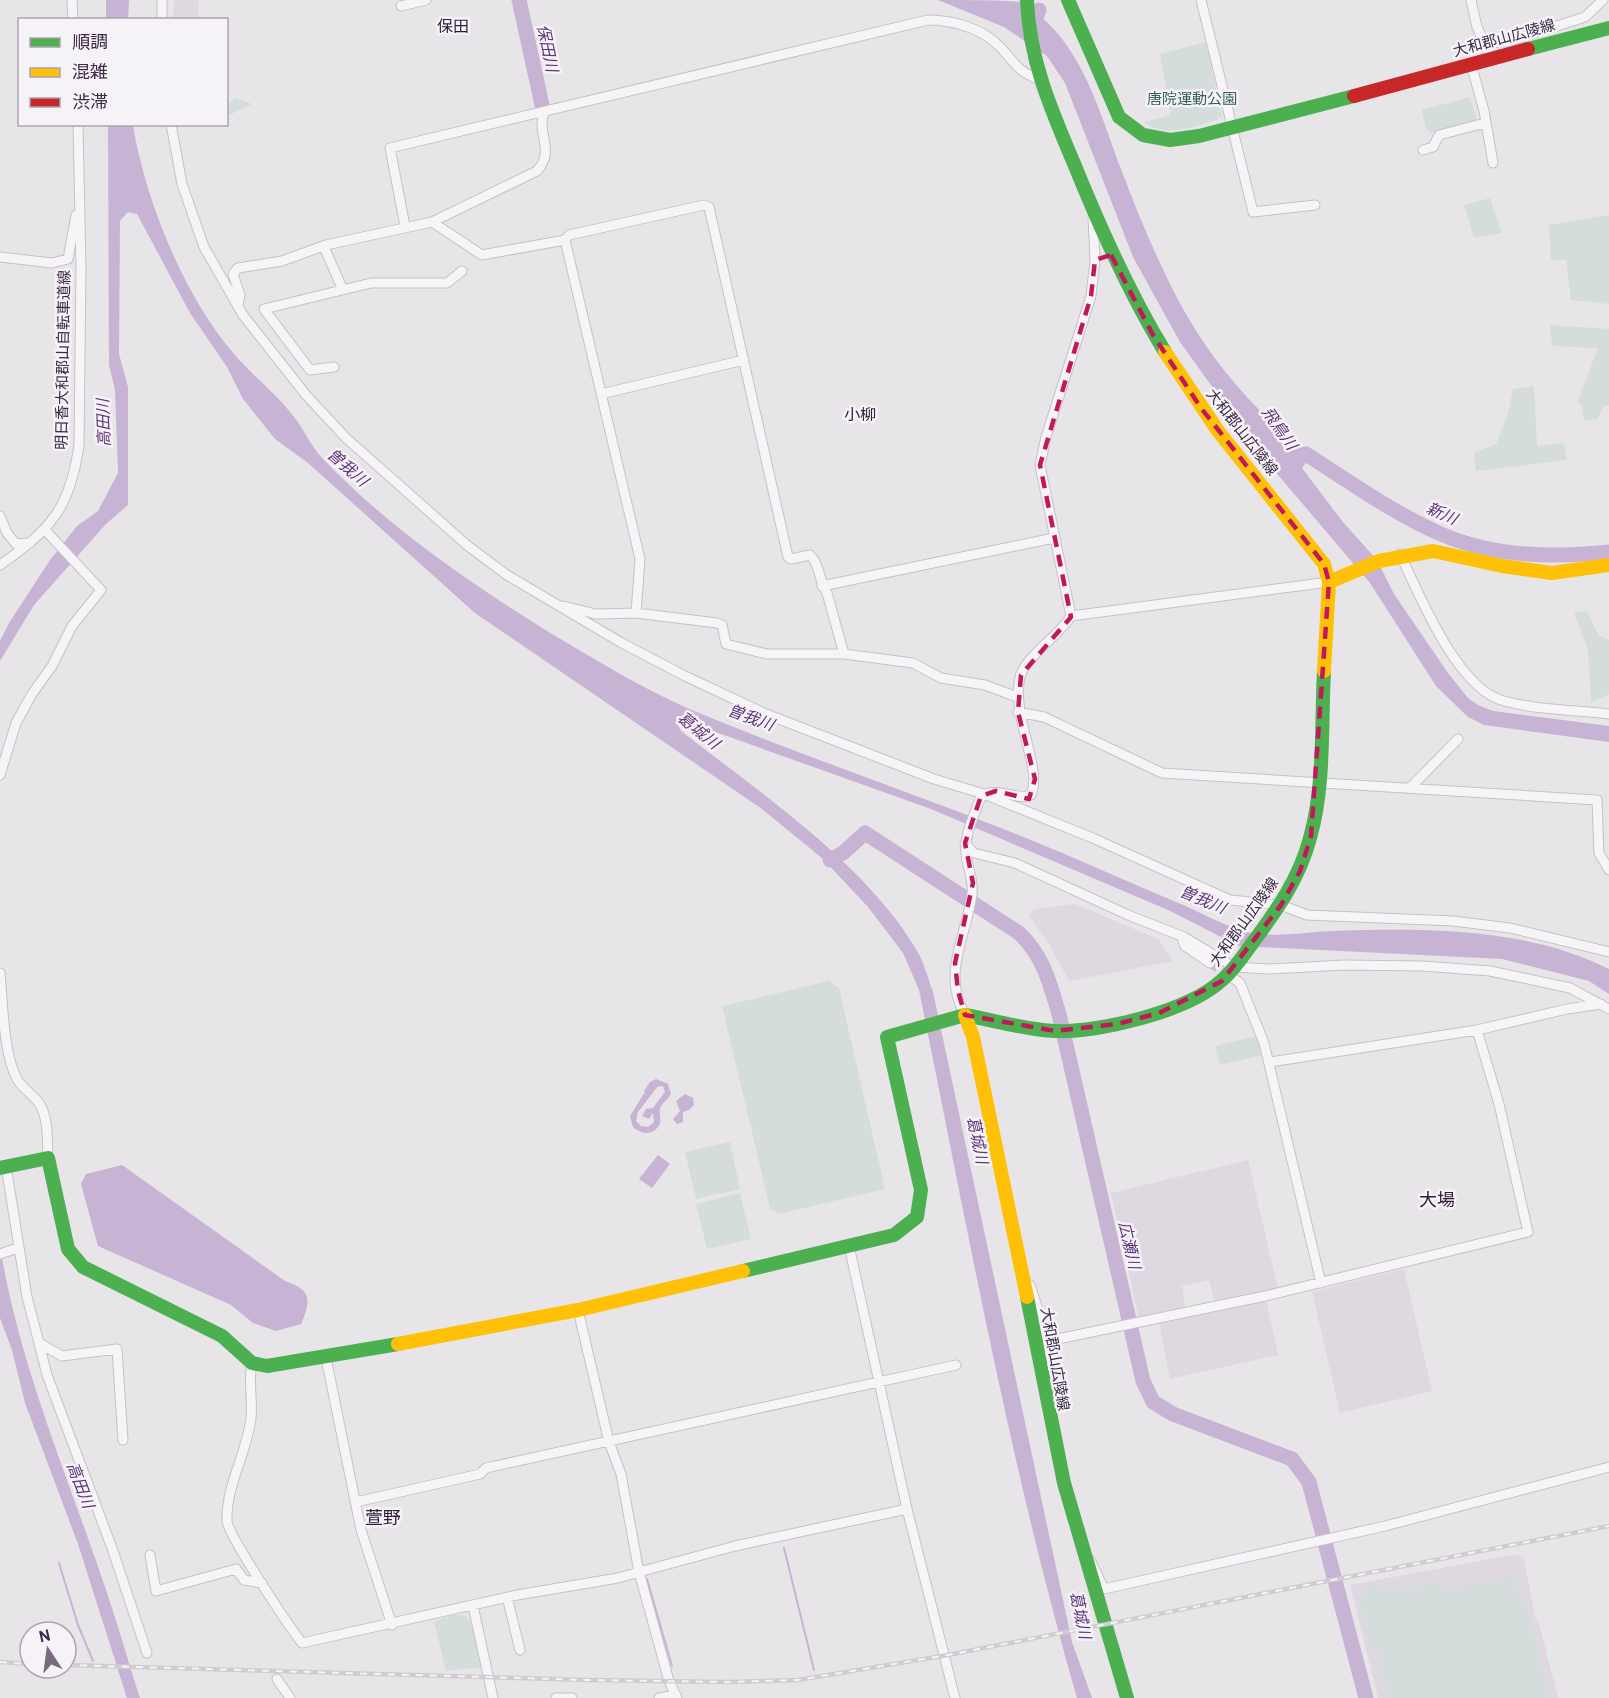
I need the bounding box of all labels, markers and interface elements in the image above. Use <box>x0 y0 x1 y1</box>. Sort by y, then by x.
street label: 大和郡山広陵線 <box>1451 17 1558 62</box>
legend <box>18 18 228 126</box>
district label: 保田 <box>437 18 469 38</box>
water label: 保田川 <box>531 23 561 76</box>
text: 順調 <box>72 32 108 55</box>
text: 混雑 <box>72 62 108 85</box>
park label: 唐院運動公園 <box>1147 91 1237 110</box>
text: 渋滞 <box>72 92 108 115</box>
street label: 明日香大和郡山自転車道線 <box>53 270 76 450</box>
street label: 大和郡山広陵線 <box>1201 386 1281 480</box>
water label: 高田川 <box>94 397 116 447</box>
water label: 飛鳥川 <box>1256 404 1301 456</box>
district label: 小柳 <box>844 406 876 426</box>
water label: 曽我川 <box>322 445 373 493</box>
water label: 新川 <box>1422 499 1462 531</box>
water label: 曽我川 <box>724 701 778 737</box>
water label: 葛城川 <box>673 709 724 756</box>
street label: 大和郡山広陵線 <box>1207 875 1284 971</box>
water label: 曽我川 <box>1176 882 1230 920</box>
water label: 葛城川 <box>961 1115 991 1168</box>
district label: 大場 <box>1419 1190 1455 1213</box>
water label: 広瀬川 <box>1113 1220 1144 1273</box>
street label: 大和郡山広陵線 <box>1035 1306 1072 1413</box>
water label: 高田川 <box>61 1460 98 1514</box>
district label: 萱野 <box>365 1508 401 1531</box>
water label: 葛城川 <box>1064 1590 1094 1643</box>
north arrow <box>18 1620 78 1680</box>
text: N <box>37 1626 53 1648</box>

